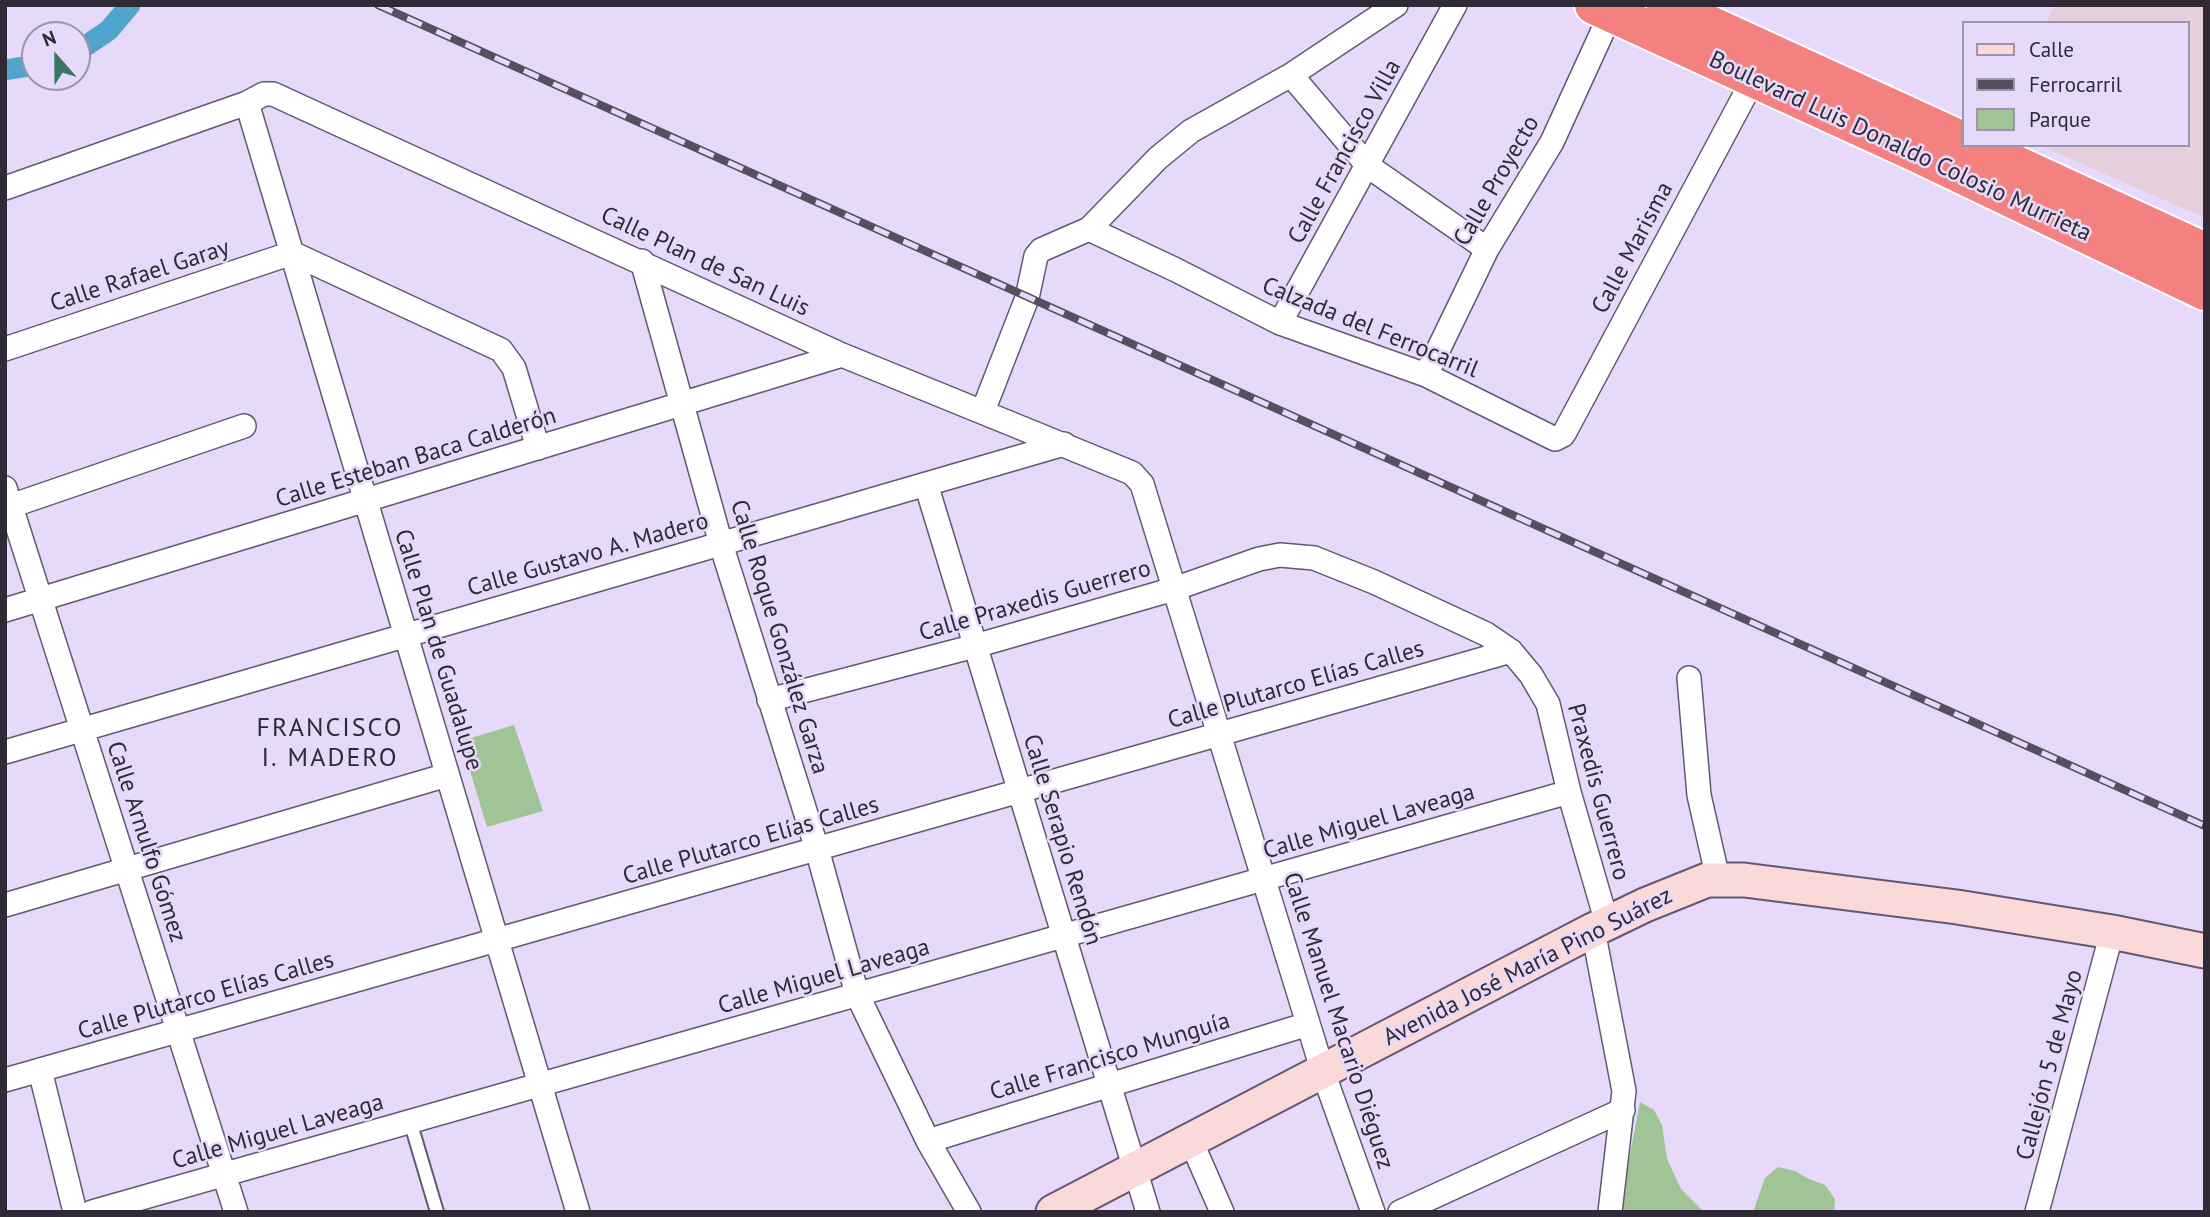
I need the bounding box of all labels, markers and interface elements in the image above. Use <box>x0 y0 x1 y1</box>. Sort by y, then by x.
north arrow <box>21 21 91 91</box>
legend <box>1962 21 2189 147</box>
text: N <box>39 25 59 52</box>
text: Calle <box>2029 36 2074 63</box>
street label: Boulevard Luis Donaldo Colosio Murrieta <box>1704 46 2096 248</box>
street label: Calle Francisco Villa <box>1282 55 1408 249</box>
text: Ferrocarril <box>2029 71 2122 98</box>
text: Parque <box>2029 106 2091 133</box>
street label: Calle Proyecto <box>1448 111 1546 251</box>
street label: Calle Marisma <box>1586 177 1680 319</box>
street label: Calle Plan de San Luis <box>596 201 814 323</box>
street label: Calle Rafael Garay <box>47 233 233 319</box>
street label: Calzada del Ferrocarril <box>1258 271 1482 385</box>
street label: Calle Esteban Baca Calderón <box>272 402 560 514</box>
street label: Calle Roque González Garza <box>724 497 834 777</box>
street label: Calle Gustavo A. Madero <box>464 507 712 603</box>
street label: Calle Plan de Guadalupe <box>388 526 488 774</box>
street label: Calle Praxedis Guerrero <box>916 554 1154 648</box>
street label: Calle Plutarco Elías Calles <box>1165 635 1427 735</box>
street label: Praxedis Guerrero <box>1561 700 1635 884</box>
district label: FRANCISCO I. MADERO <box>258 713 402 774</box>
street label: Calle Serapio Rendón <box>1016 731 1108 949</box>
street label: Calle Arnulfo Gómez <box>100 738 192 946</box>
street label: Calle Miguel Laveaga <box>1260 778 1478 866</box>
street label: Calle Plutarco Elías Calles <box>620 791 882 891</box>
street label: Calle Manuel Macario Diéguez <box>1276 869 1400 1173</box>
street label: Avenida José María Pino Suárez <box>1379 881 1677 1053</box>
street label: Calle Miguel Laveaga <box>715 933 933 1021</box>
street label: Calle Plutarco Elías Calles <box>75 946 337 1046</box>
street label: Callejón 5 de Mayo <box>2011 967 2089 1163</box>
street label: Calle Francisco Munguía <box>986 1007 1234 1107</box>
street label: Calle Miguel Laveaga <box>169 1088 387 1176</box>

